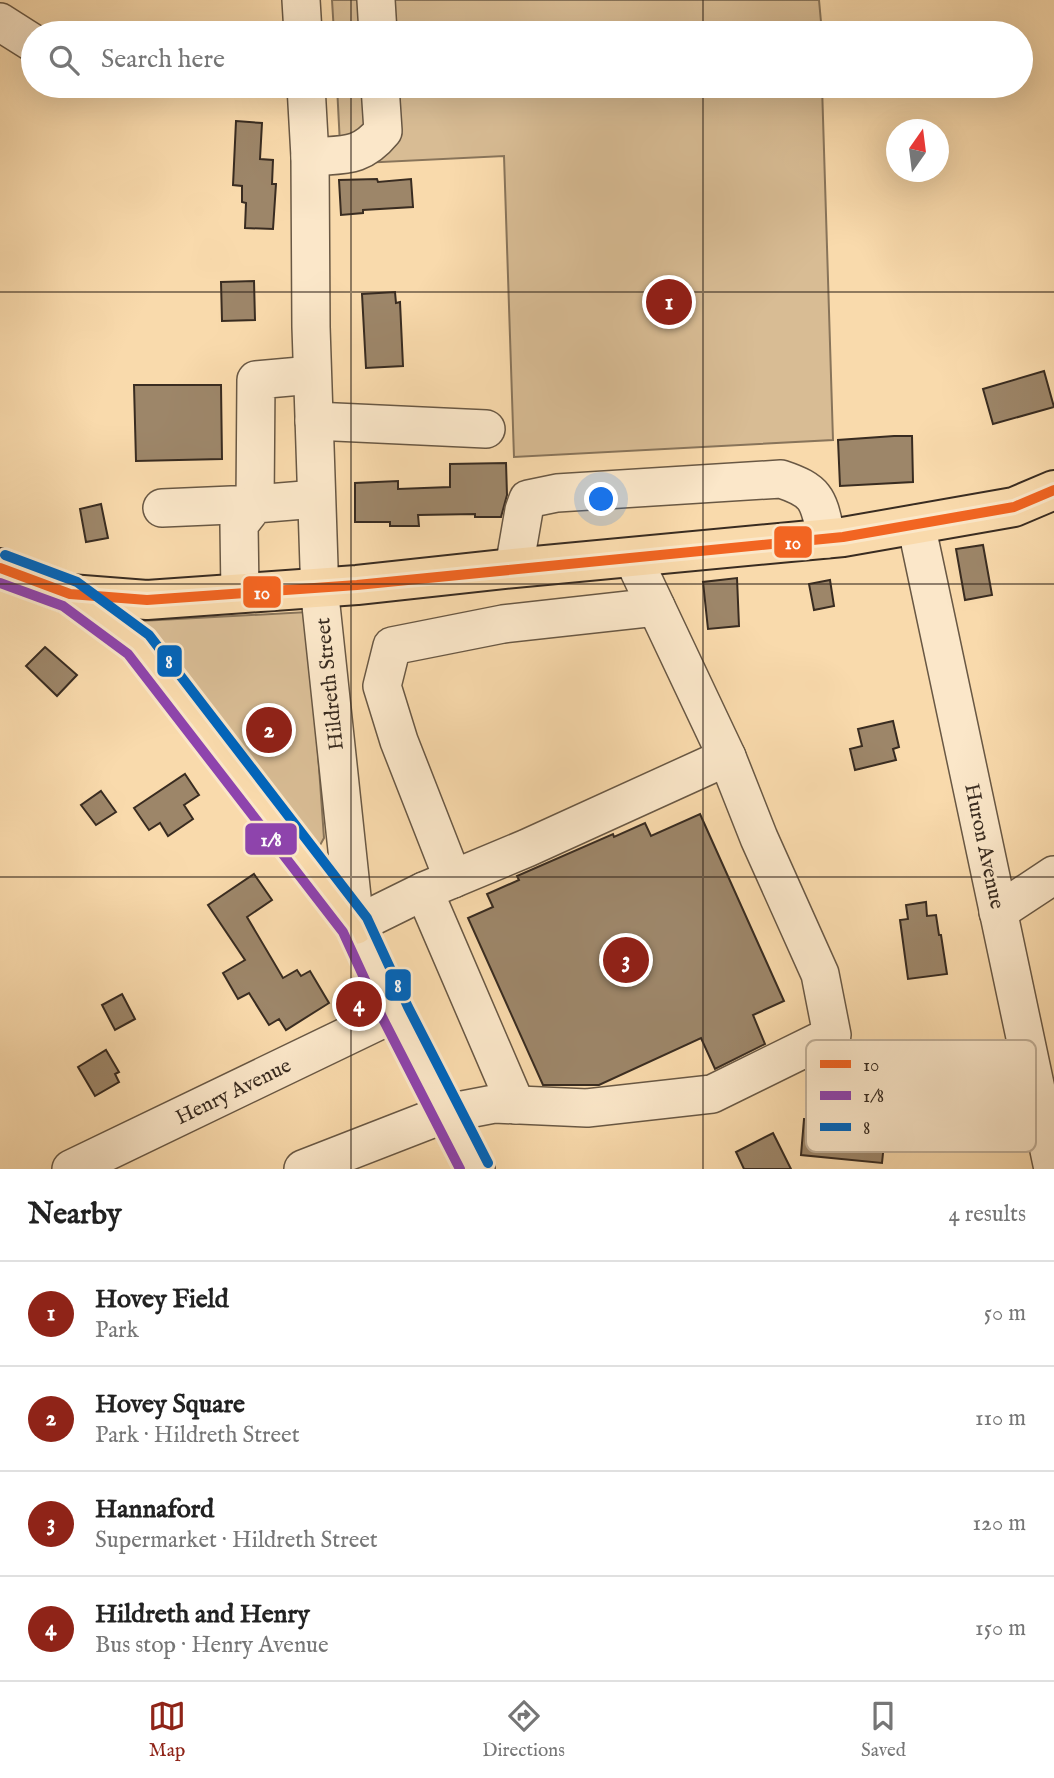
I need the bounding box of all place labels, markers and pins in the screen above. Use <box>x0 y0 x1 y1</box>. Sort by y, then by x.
pin: 1 <box>646 276 692 328</box>
pin: 2 <box>246 704 292 756</box>
pin: 3 <box>603 934 649 986</box>
pin: 4 <box>336 978 382 1030</box>

